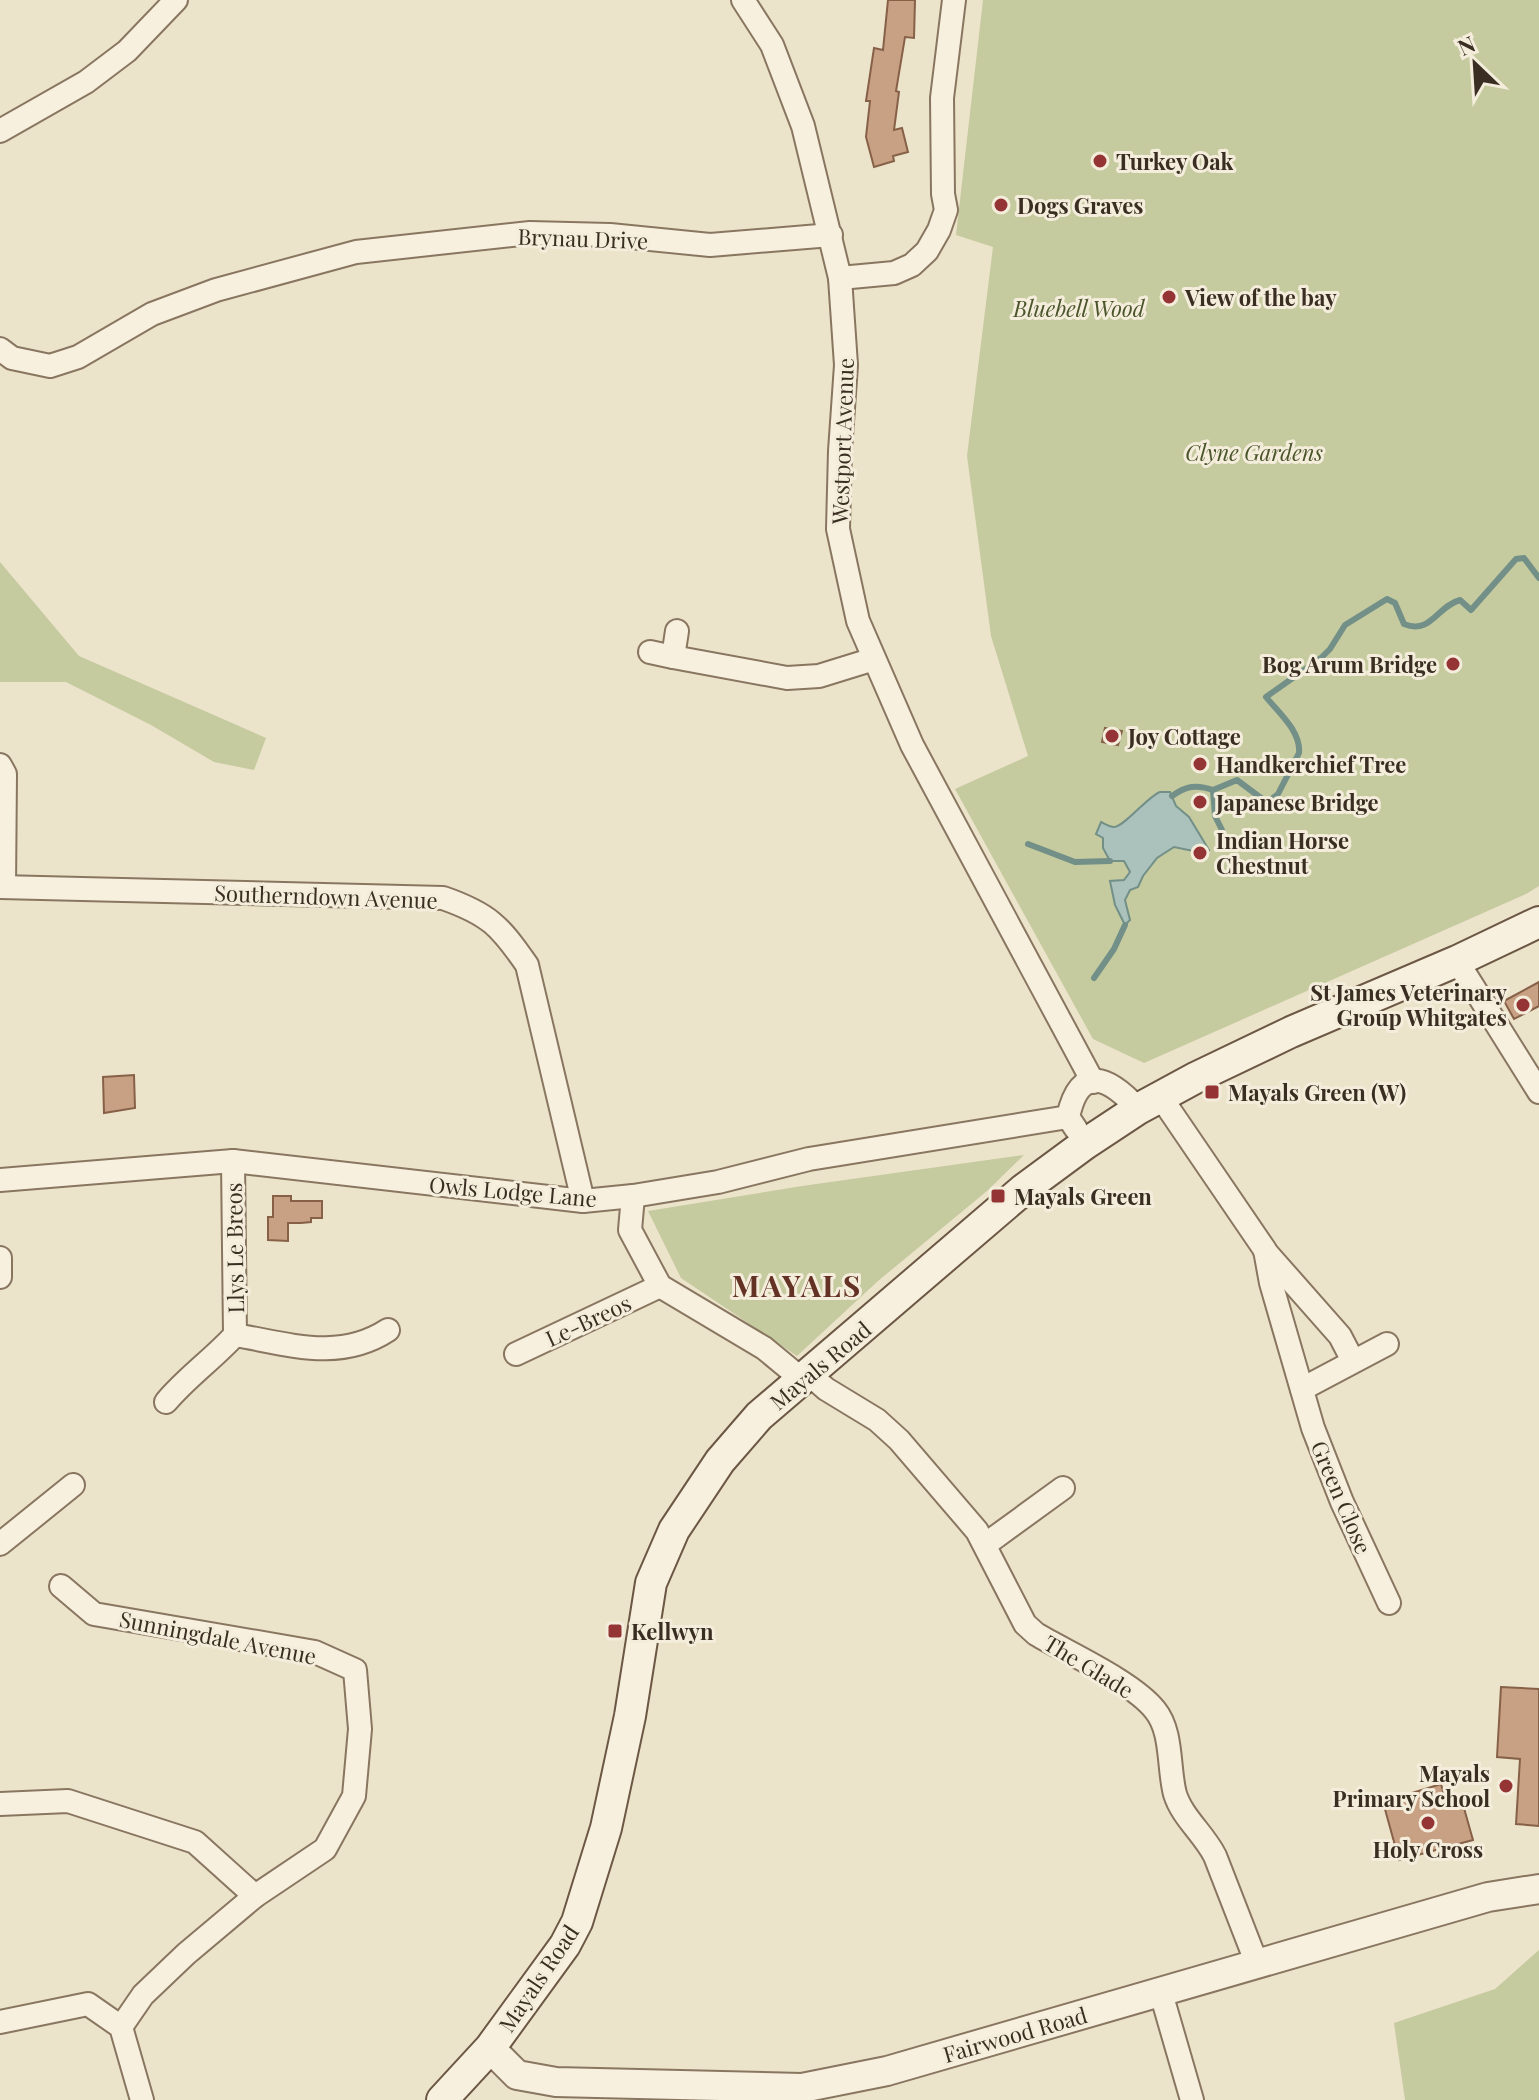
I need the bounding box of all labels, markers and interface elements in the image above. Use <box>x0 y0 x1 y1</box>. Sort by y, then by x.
north arrow <box>1435 24 1515 104</box>
text: N <box>1453 28 1480 62</box>
place label: Turkey Oak <box>1116 146 1234 176</box>
marker: Turkey Oak <box>1091 152 1109 170</box>
place label: Dogs Graves <box>1017 190 1144 220</box>
marker: Dogs Graves <box>992 196 1010 214</box>
street label: Brynau Drive <box>517 221 649 255</box>
place label: View of the bay <box>1184 282 1337 312</box>
marker: View of the bay <box>1160 288 1178 306</box>
park label: Bluebell Wood <box>1012 293 1146 323</box>
street label: Westport Avenue <box>824 357 860 526</box>
park label: Clyne Gardens <box>1185 437 1323 467</box>
place label: Bog Arum Bridge <box>1262 649 1437 679</box>
marker: Bog Arum Bridge <box>1444 655 1462 673</box>
place label: Joy Cottage <box>1127 721 1241 751</box>
marker: Joy Cottage <box>1103 727 1121 745</box>
place label: Handkerchief Tree <box>1216 749 1406 779</box>
marker: Handkerchief Tree <box>1191 755 1209 773</box>
place label: Japanese Bridge <box>1215 787 1379 817</box>
marker: Japanese Bridge <box>1191 793 1209 811</box>
place label: Indian Horse Chestnut <box>1216 825 1349 880</box>
marker: Indian Horse Chestnut <box>1191 844 1209 862</box>
street label: Southerndown Avenue <box>214 877 438 915</box>
place label: St James Veterinary Group Whitgates <box>1310 977 1508 1032</box>
marker: St James Veterinary Group Whitgates <box>1514 996 1532 1014</box>
place label: Mayals Green (W) <box>1228 1077 1406 1107</box>
marker: Mayals Green (W) <box>1203 1083 1221 1101</box>
street label: Owls Lodge Lane <box>428 1169 598 1213</box>
place label: Mayals Green <box>1014 1181 1152 1211</box>
street label: Llys Le Breos <box>218 1182 250 1314</box>
marker: Mayals Green <box>989 1187 1007 1205</box>
district label: MAYALS <box>732 1265 862 1305</box>
street label: Le-Breos <box>540 1287 636 1353</box>
street label: Mayals Road <box>763 1314 877 1416</box>
street label: Green Close <box>1305 1436 1379 1558</box>
street label: Sunningdale Avenue <box>117 1603 319 1671</box>
place label: Kellwyn <box>631 1616 714 1646</box>
marker: Kellwyn <box>606 1622 624 1640</box>
street label: The Glade <box>1039 1627 1139 1705</box>
place label: Mayals Primary School <box>1333 1758 1490 1813</box>
marker: Mayals Primary School <box>1497 1777 1515 1795</box>
marker: Holy Cross <box>1419 1814 1437 1832</box>
place label: Holy Cross <box>1373 1834 1483 1864</box>
street label: Mayals Road <box>491 1918 585 2038</box>
street label: Fairwood Road <box>939 1999 1091 2069</box>

